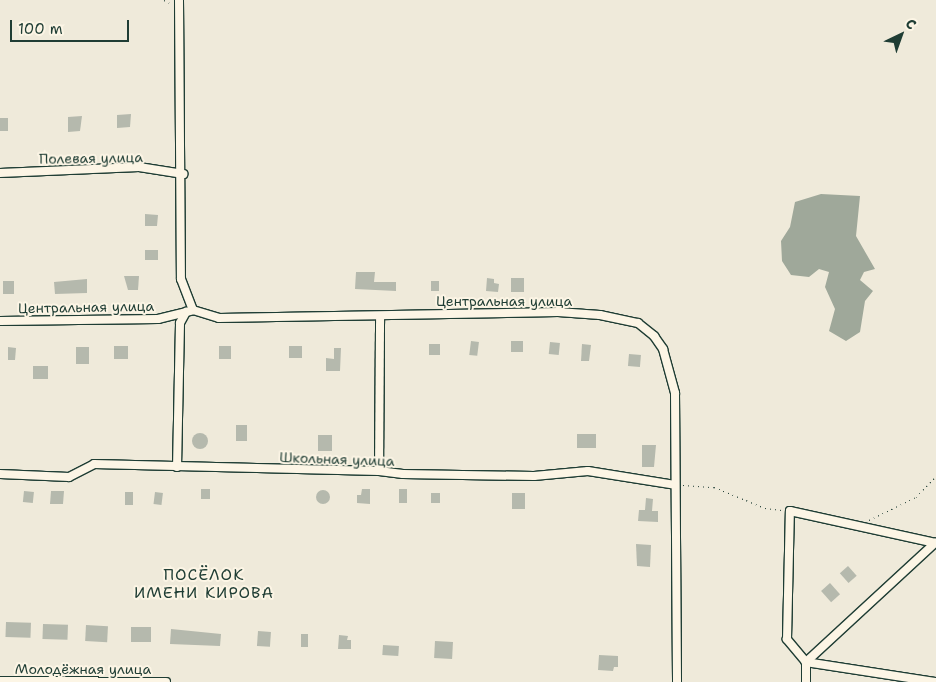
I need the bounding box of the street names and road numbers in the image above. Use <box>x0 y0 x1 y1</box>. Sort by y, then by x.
street label: Полевая улица <box>39 149 143 167</box>
street label: Центральная улица <box>436 293 572 309</box>
street label: Центральная улица <box>18 297 154 317</box>
street label: Школьная улица <box>279 449 395 469</box>
street label: Молодёжная улица <box>15 661 151 677</box>

